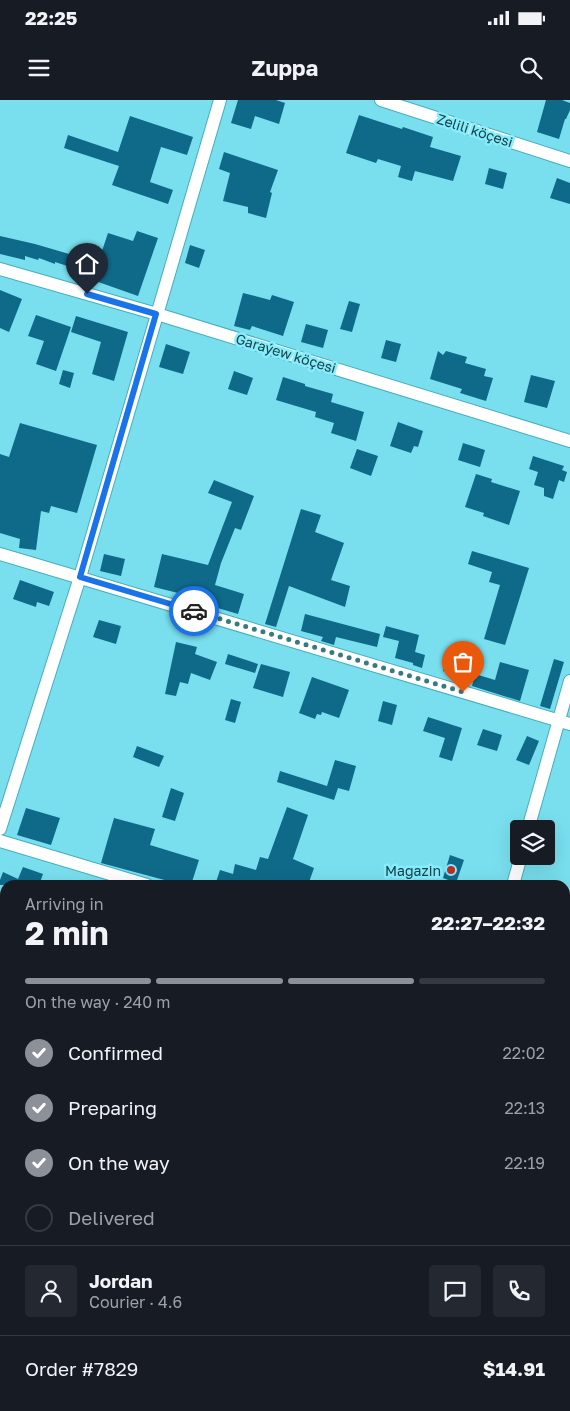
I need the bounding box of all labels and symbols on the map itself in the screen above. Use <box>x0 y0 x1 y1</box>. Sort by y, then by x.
street label: Zelili köçesi <box>435 110 515 150</box>
pin <box>66 243 108 294</box>
street label: Garaýew köçesi <box>234 330 338 376</box>
courier <box>169 586 219 636</box>
pin <box>442 641 484 692</box>
place label: Magazin <box>385 862 441 879</box>
marker: Magazin <box>445 864 457 876</box>

